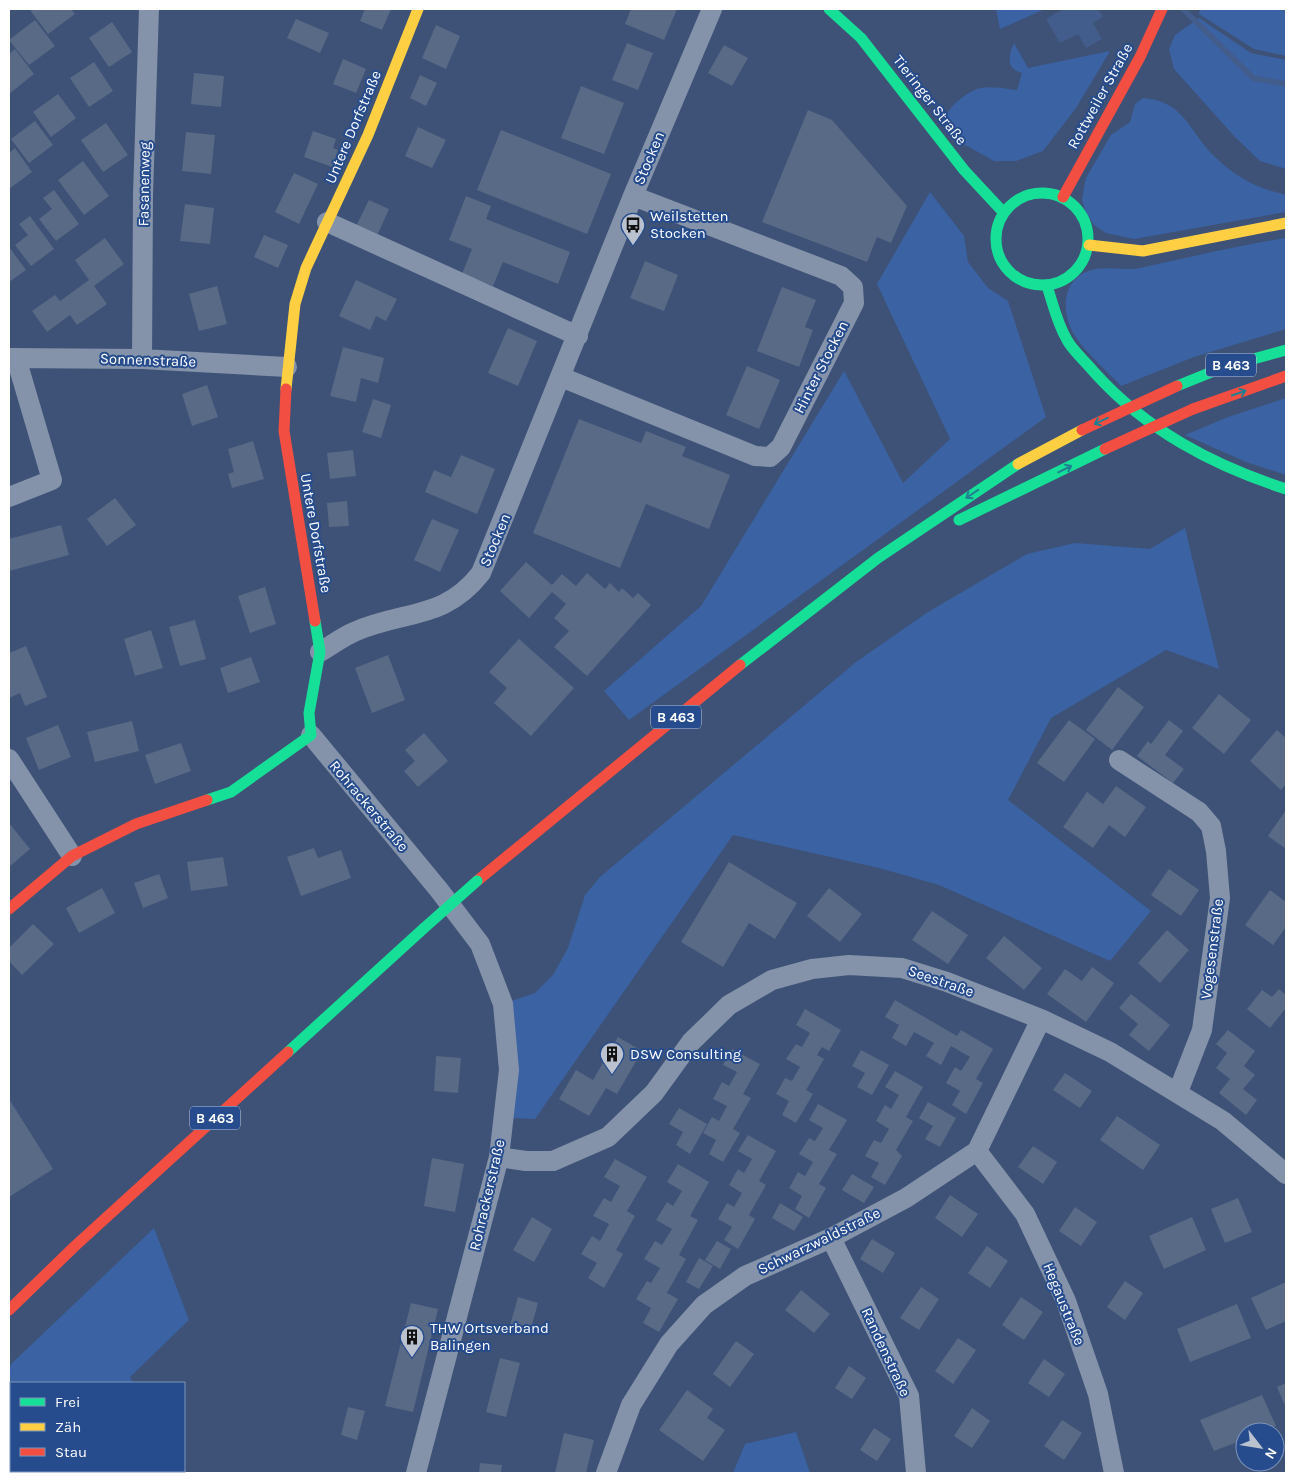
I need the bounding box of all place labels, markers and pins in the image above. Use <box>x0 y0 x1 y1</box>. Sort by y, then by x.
place label: Weilstetten Stocken <box>650 207 729 242</box>
bus stop icon: Weilstetten Stocken <box>620 212 646 246</box>
building icon: DSW Consulting <box>599 1041 625 1075</box>
place label: DSW Consulting <box>630 1045 742 1063</box>
place label: THW Ortsverband Balingen <box>430 1319 549 1354</box>
building icon: THW Ortsverband Balingen <box>399 1324 425 1358</box>

